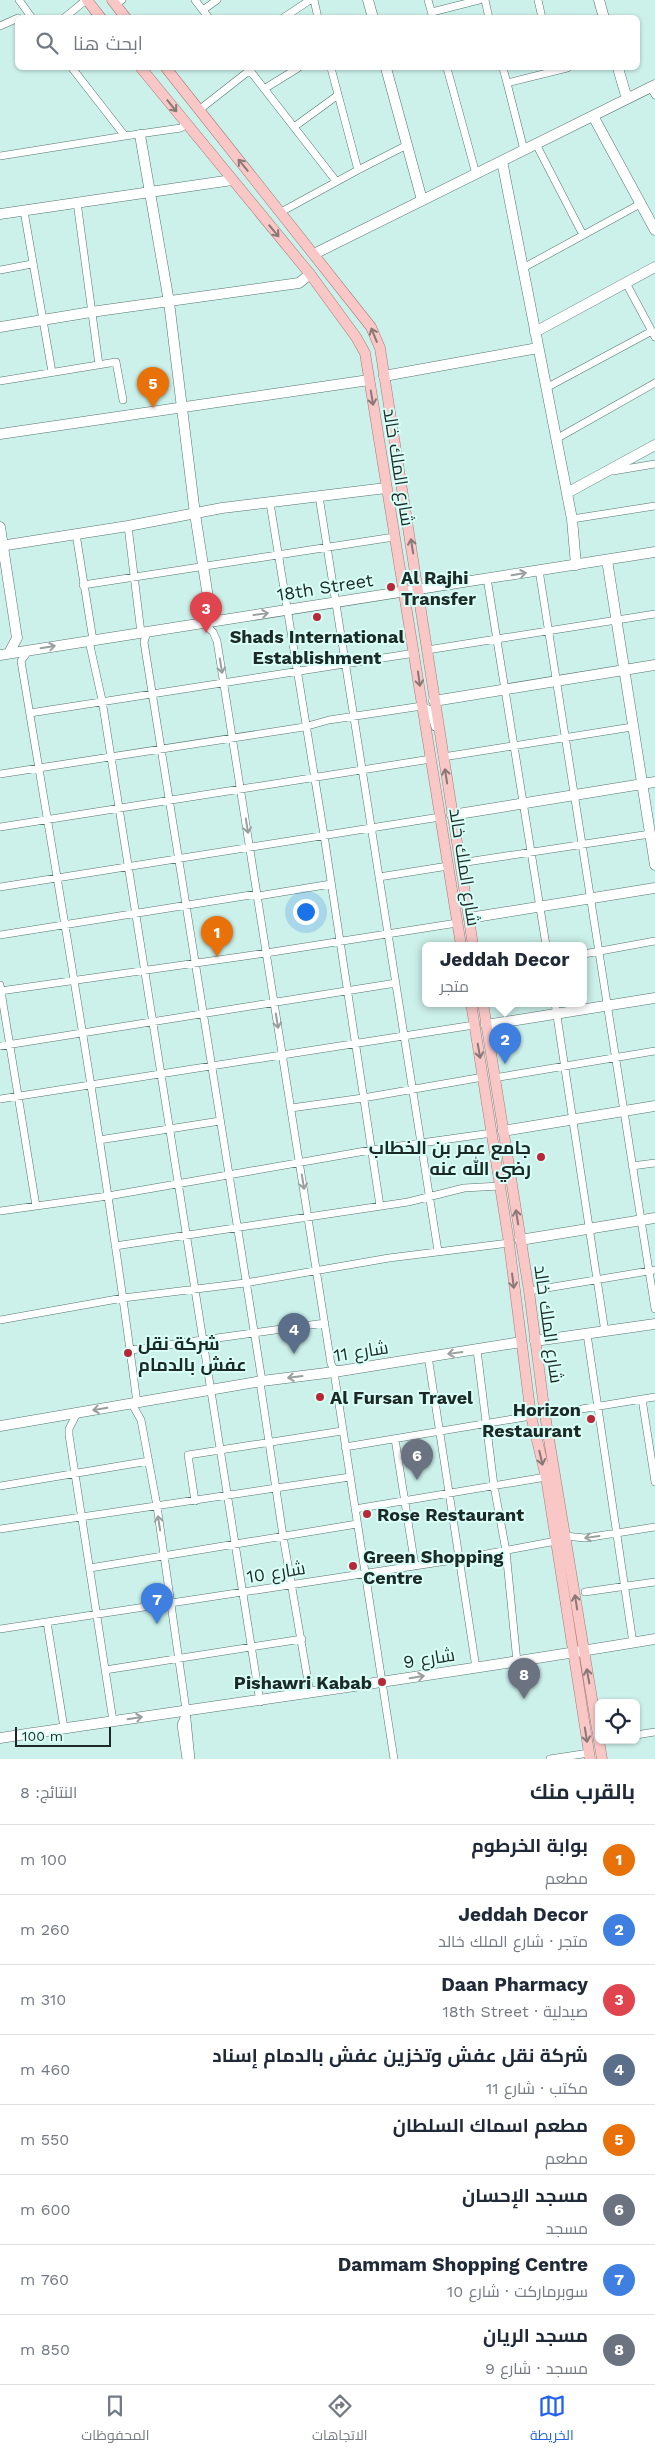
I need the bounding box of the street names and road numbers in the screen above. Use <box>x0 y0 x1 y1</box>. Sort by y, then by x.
street label: شارع الملك خالد <box>377 406 419 528</box>
street label: 18th Street <box>275 569 375 605</box>
street label: شارع الملك خالد <box>443 806 485 928</box>
street label: شارع الملك خالد <box>528 1264 568 1385</box>
street label: شارع 11 <box>332 1336 390 1368</box>
street label: شارع 10 <box>245 1557 307 1589</box>
street label: شارع 9 <box>402 1644 457 1674</box>

